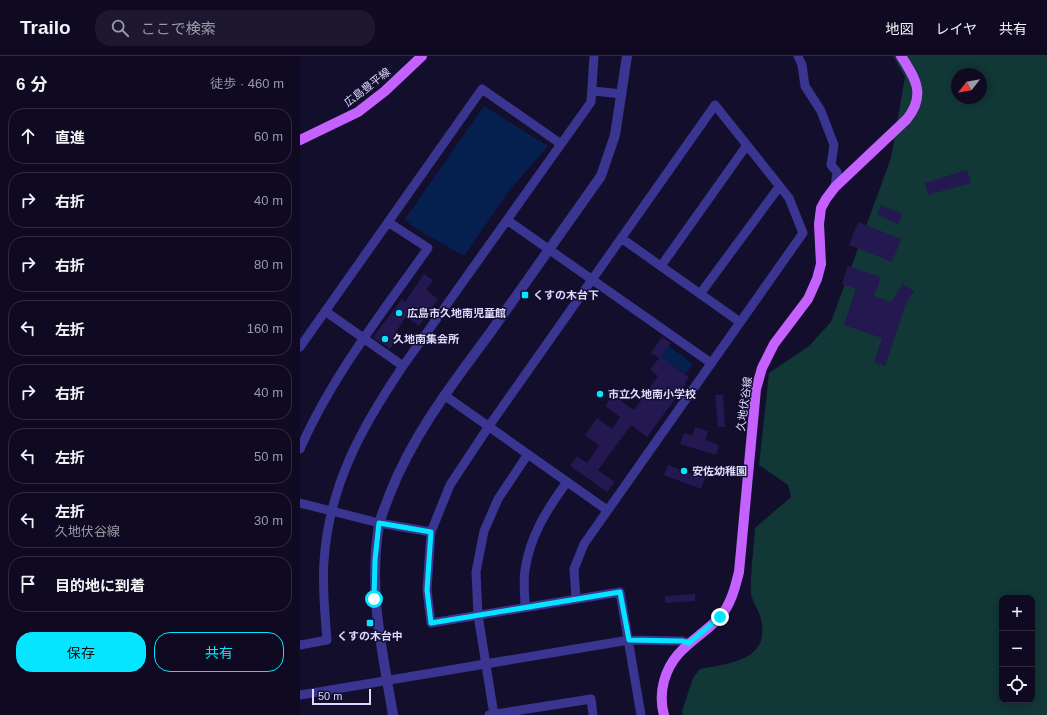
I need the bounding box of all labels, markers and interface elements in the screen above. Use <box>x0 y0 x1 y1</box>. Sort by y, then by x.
search box <box>95 10 375 46</box>
text: Trailo <box>20 17 71 38</box>
icon: search <box>109 17 131 39</box>
text: ここで検索 <box>141 20 216 37</box>
text: 地図 <box>885 21 913 37</box>
text: レイヤ <box>935 21 977 37</box>
text: 共有 <box>999 21 1027 37</box>
street label: 広島豊平線 <box>342 65 392 109</box>
north arrow <box>951 68 987 104</box>
text: 6 分 <box>16 75 47 94</box>
text: 徒歩 · 460 m <box>210 76 284 91</box>
icon: ahead <box>17 125 39 147</box>
text: 直進 <box>55 129 85 146</box>
text: 60 m <box>254 129 283 144</box>
icon: right <box>17 189 39 211</box>
text: 右折 <box>55 193 85 210</box>
text: 40 m <box>254 193 283 208</box>
icon: right <box>17 253 39 275</box>
text: 右折 <box>55 257 85 274</box>
text: 80 m <box>254 257 283 272</box>
place label: くすの木台下 <box>533 289 599 301</box>
marker: くすの木台下 <box>520 290 530 300</box>
place label: 広島市久地南児童館 <box>407 307 506 319</box>
marker: 広島市久地南児童館 <box>394 308 404 318</box>
icon: left <box>17 317 39 339</box>
text: 左折 <box>55 321 85 338</box>
text: 160 m <box>247 321 283 336</box>
place label: 久地南集会所 <box>393 333 459 345</box>
marker: 久地南集会所 <box>380 334 390 344</box>
street label: 久地伏谷線 <box>734 376 754 432</box>
icon: right <box>17 381 39 403</box>
text: 右折 <box>55 385 85 402</box>
text: 40 m <box>254 385 283 400</box>
place label: 市立久地南小学校 <box>608 388 696 400</box>
marker: 市立久地南小学校 <box>595 389 605 399</box>
icon: left <box>17 445 39 467</box>
text: 左折 <box>55 449 85 466</box>
text: 50 m <box>254 449 283 464</box>
place label: 安佐幼稚園 <box>692 465 747 477</box>
marker: 安佐幼稚園 <box>679 466 689 476</box>
text: 左折 <box>55 503 85 520</box>
icon: left <box>17 509 39 531</box>
text: 30 m <box>254 513 283 528</box>
text: 久地伏谷線 <box>55 524 120 539</box>
icon: arrive <box>17 573 39 595</box>
text: 目的地に到着 <box>55 577 145 594</box>
route start <box>365 590 383 608</box>
map controls <box>999 595 1035 703</box>
button: + <box>999 595 1035 631</box>
route end <box>711 608 729 626</box>
marker: くすの木台中 <box>365 618 375 628</box>
place label: くすの木台中 <box>337 630 403 642</box>
button: − <box>999 631 1035 667</box>
button: 保存 <box>16 632 146 672</box>
button: 共有 <box>154 632 284 672</box>
button: locate <box>999 667 1035 703</box>
scale bar <box>312 687 371 706</box>
text: 50 m <box>318 690 342 702</box>

